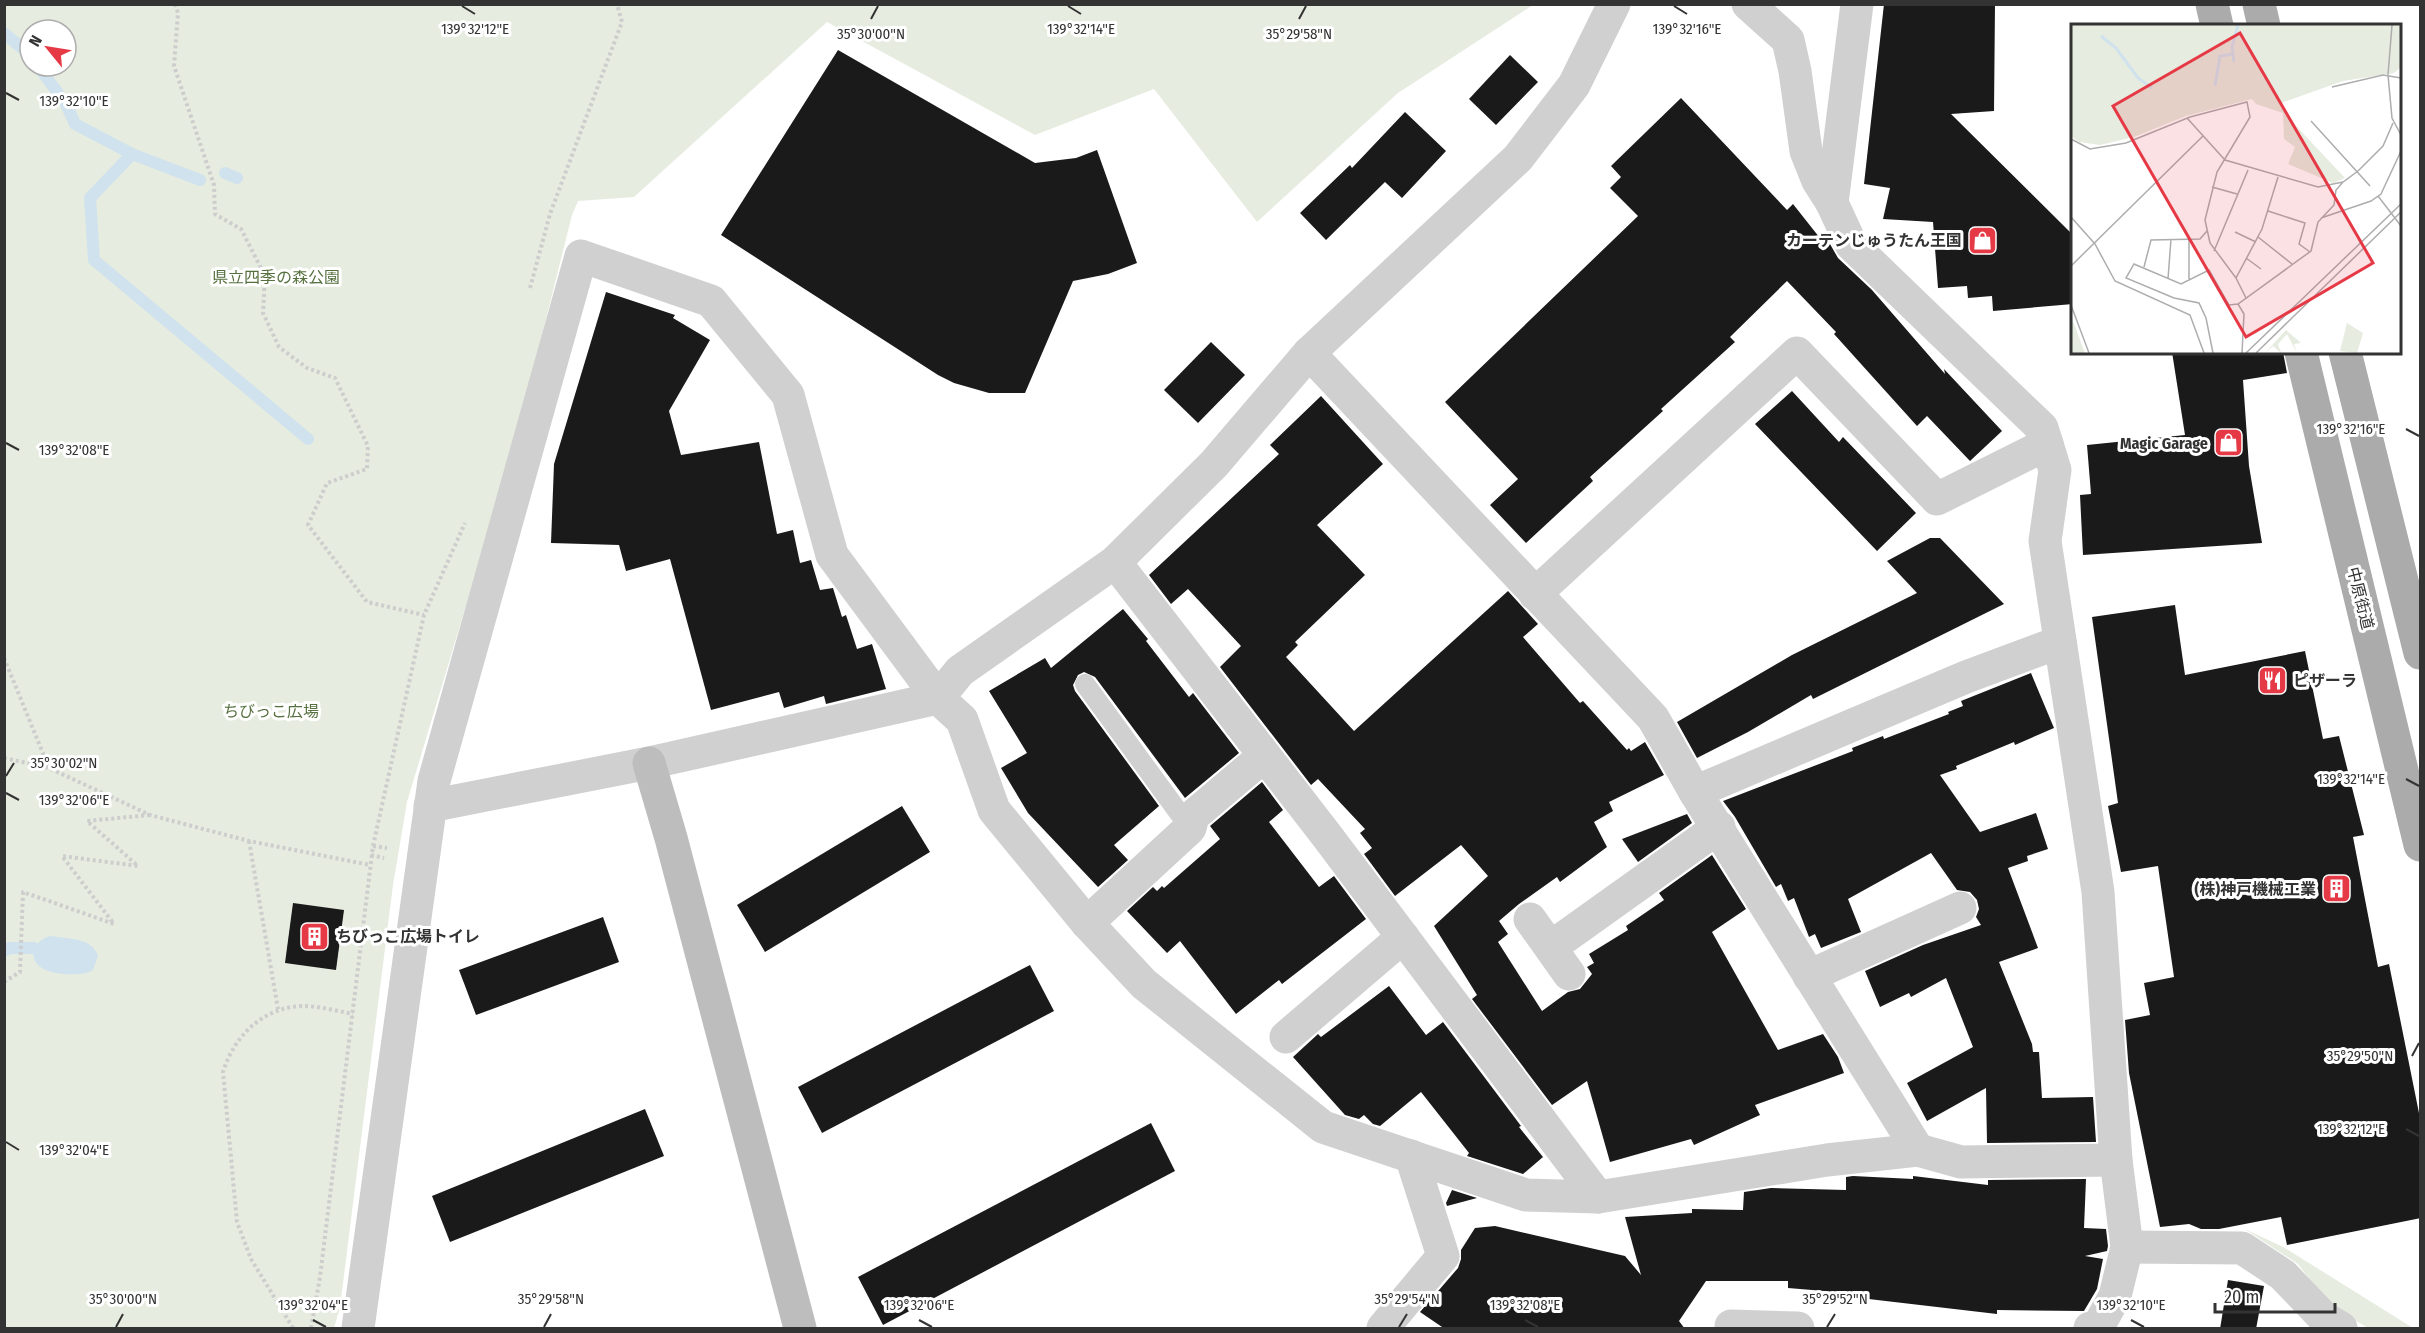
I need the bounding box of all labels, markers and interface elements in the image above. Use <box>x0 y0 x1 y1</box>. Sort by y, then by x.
north arrow <box>18 18 78 78</box>
text: 139°32'12"E <box>441 20 509 38</box>
text: 139°32'14"E <box>1047 20 1115 38</box>
text: 139°32'16"E <box>1653 20 1721 38</box>
inset map <box>2071 24 2401 354</box>
text: 35°30'00"N <box>837 25 905 43</box>
text: 35°29'58"N <box>1266 25 1332 43</box>
text: N <box>25 32 46 50</box>
text: 139°32'10"E <box>39 92 109 110</box>
shop icon: カーテンじゅうたん王国 <box>1967 224 1999 256</box>
place label: カーテンじゅうたん王国 <box>1786 231 1962 250</box>
park label: 県立四季の森公園 <box>212 268 340 287</box>
text: 139°32'16"E <box>2317 420 2385 438</box>
shop icon: Magic Garage <box>2213 427 2245 459</box>
place label: Magic Garage <box>2120 434 2208 453</box>
text: 139°32'08"E <box>39 441 109 459</box>
street label: 中原街道 <box>2344 565 2377 631</box>
restaurant icon: ピザーラ <box>2256 664 2288 696</box>
place label: ピザーラ <box>2293 671 2357 690</box>
park label: ちびっこ広場 <box>223 702 319 721</box>
text: 35°30'02"N <box>31 754 97 772</box>
text: 139°32'14"E <box>2317 770 2385 788</box>
text: 139°32'06"E <box>39 791 109 809</box>
building icon: (株)神戸機械工業 <box>2321 873 2353 905</box>
place label: (株)神戸機械工業 <box>2194 880 2316 899</box>
building icon: ちびっこ広場トイレ <box>299 920 331 952</box>
place label: ちびっこ広場トイレ <box>336 927 480 946</box>
text: 35°29'50"N <box>2327 1047 2393 1065</box>
text: 139°32'12"E <box>2317 1120 2385 1138</box>
text: 139°32'04"E <box>39 1141 109 1159</box>
scale bar <box>2215 1276 2335 1314</box>
text: 20 m <box>2224 1286 2259 1308</box>
text: 35°30'00"N <box>89 1290 157 1308</box>
text: 35°29'58"N <box>518 1290 584 1308</box>
text: 35°29'54"N <box>1374 1290 1440 1308</box>
text: 35°29'52"N <box>1802 1290 1868 1308</box>
text: 139°32'04"E <box>278 1296 348 1314</box>
text: 139°32'06"E <box>884 1296 954 1314</box>
text: 139°32'08"E <box>1490 1296 1560 1314</box>
text: 139°32'10"E <box>2096 1296 2166 1314</box>

